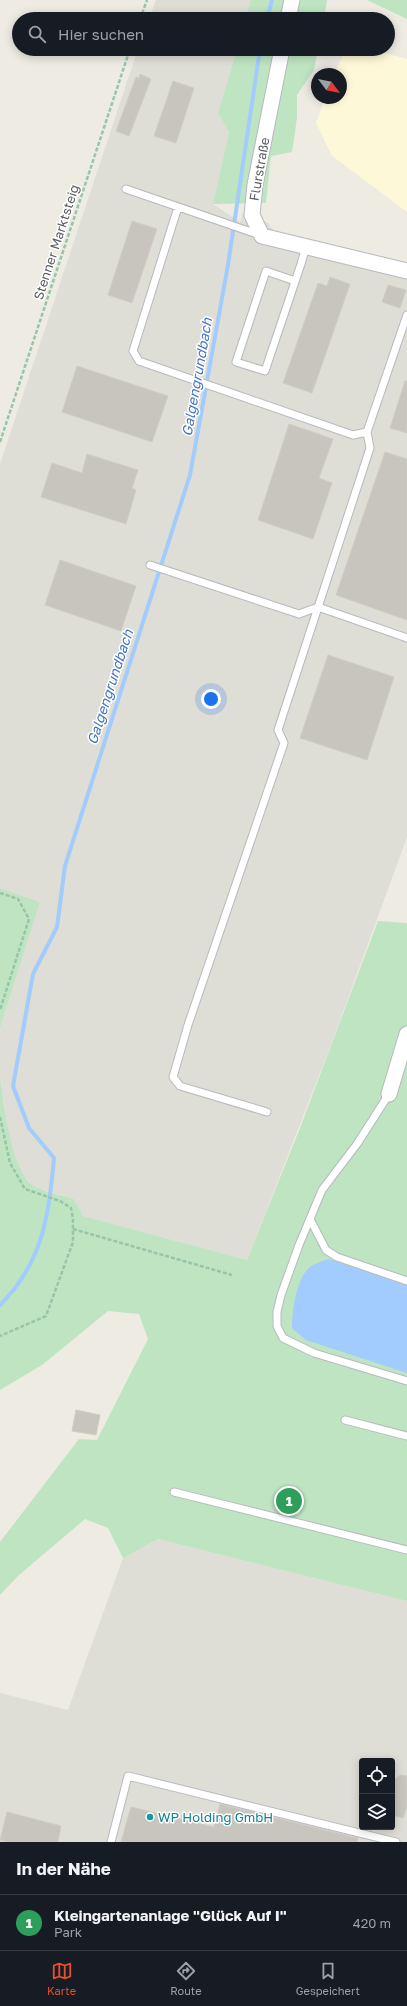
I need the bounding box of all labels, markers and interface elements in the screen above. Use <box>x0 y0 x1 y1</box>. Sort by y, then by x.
search box <box>12 12 395 56</box>
icon: search <box>26 23 48 45</box>
text: Hier suchen <box>58 25 144 43</box>
north arrow <box>311 68 347 104</box>
street label: Flurstraße <box>246 136 272 202</box>
street label: Stenner Marktsteig <box>30 182 82 302</box>
water label: Galgengrundbach <box>178 315 216 437</box>
water label: Galgengrundbach <box>83 626 137 747</box>
your location <box>201 689 221 709</box>
pin: 1 <box>276 1486 302 1516</box>
map controls <box>359 1758 395 1830</box>
button: locate <box>359 1758 395 1794</box>
button: layers <box>359 1794 395 1830</box>
place label: WP Holding GmbH <box>158 1809 273 1825</box>
marker: WP Holding GmbH <box>145 1812 155 1822</box>
text: In der Nähe <box>16 1858 111 1879</box>
text: Kleingartenanlage "Glück Auf I" <box>54 1906 287 1924</box>
text: 1 <box>26 1915 32 1931</box>
text: 420 m <box>353 1915 391 1931</box>
text: Park <box>54 1924 82 1940</box>
tab: Karte <box>47 1960 76 1997</box>
tab: Route <box>170 1960 202 1997</box>
tab: Gespeichert <box>296 1960 360 1997</box>

